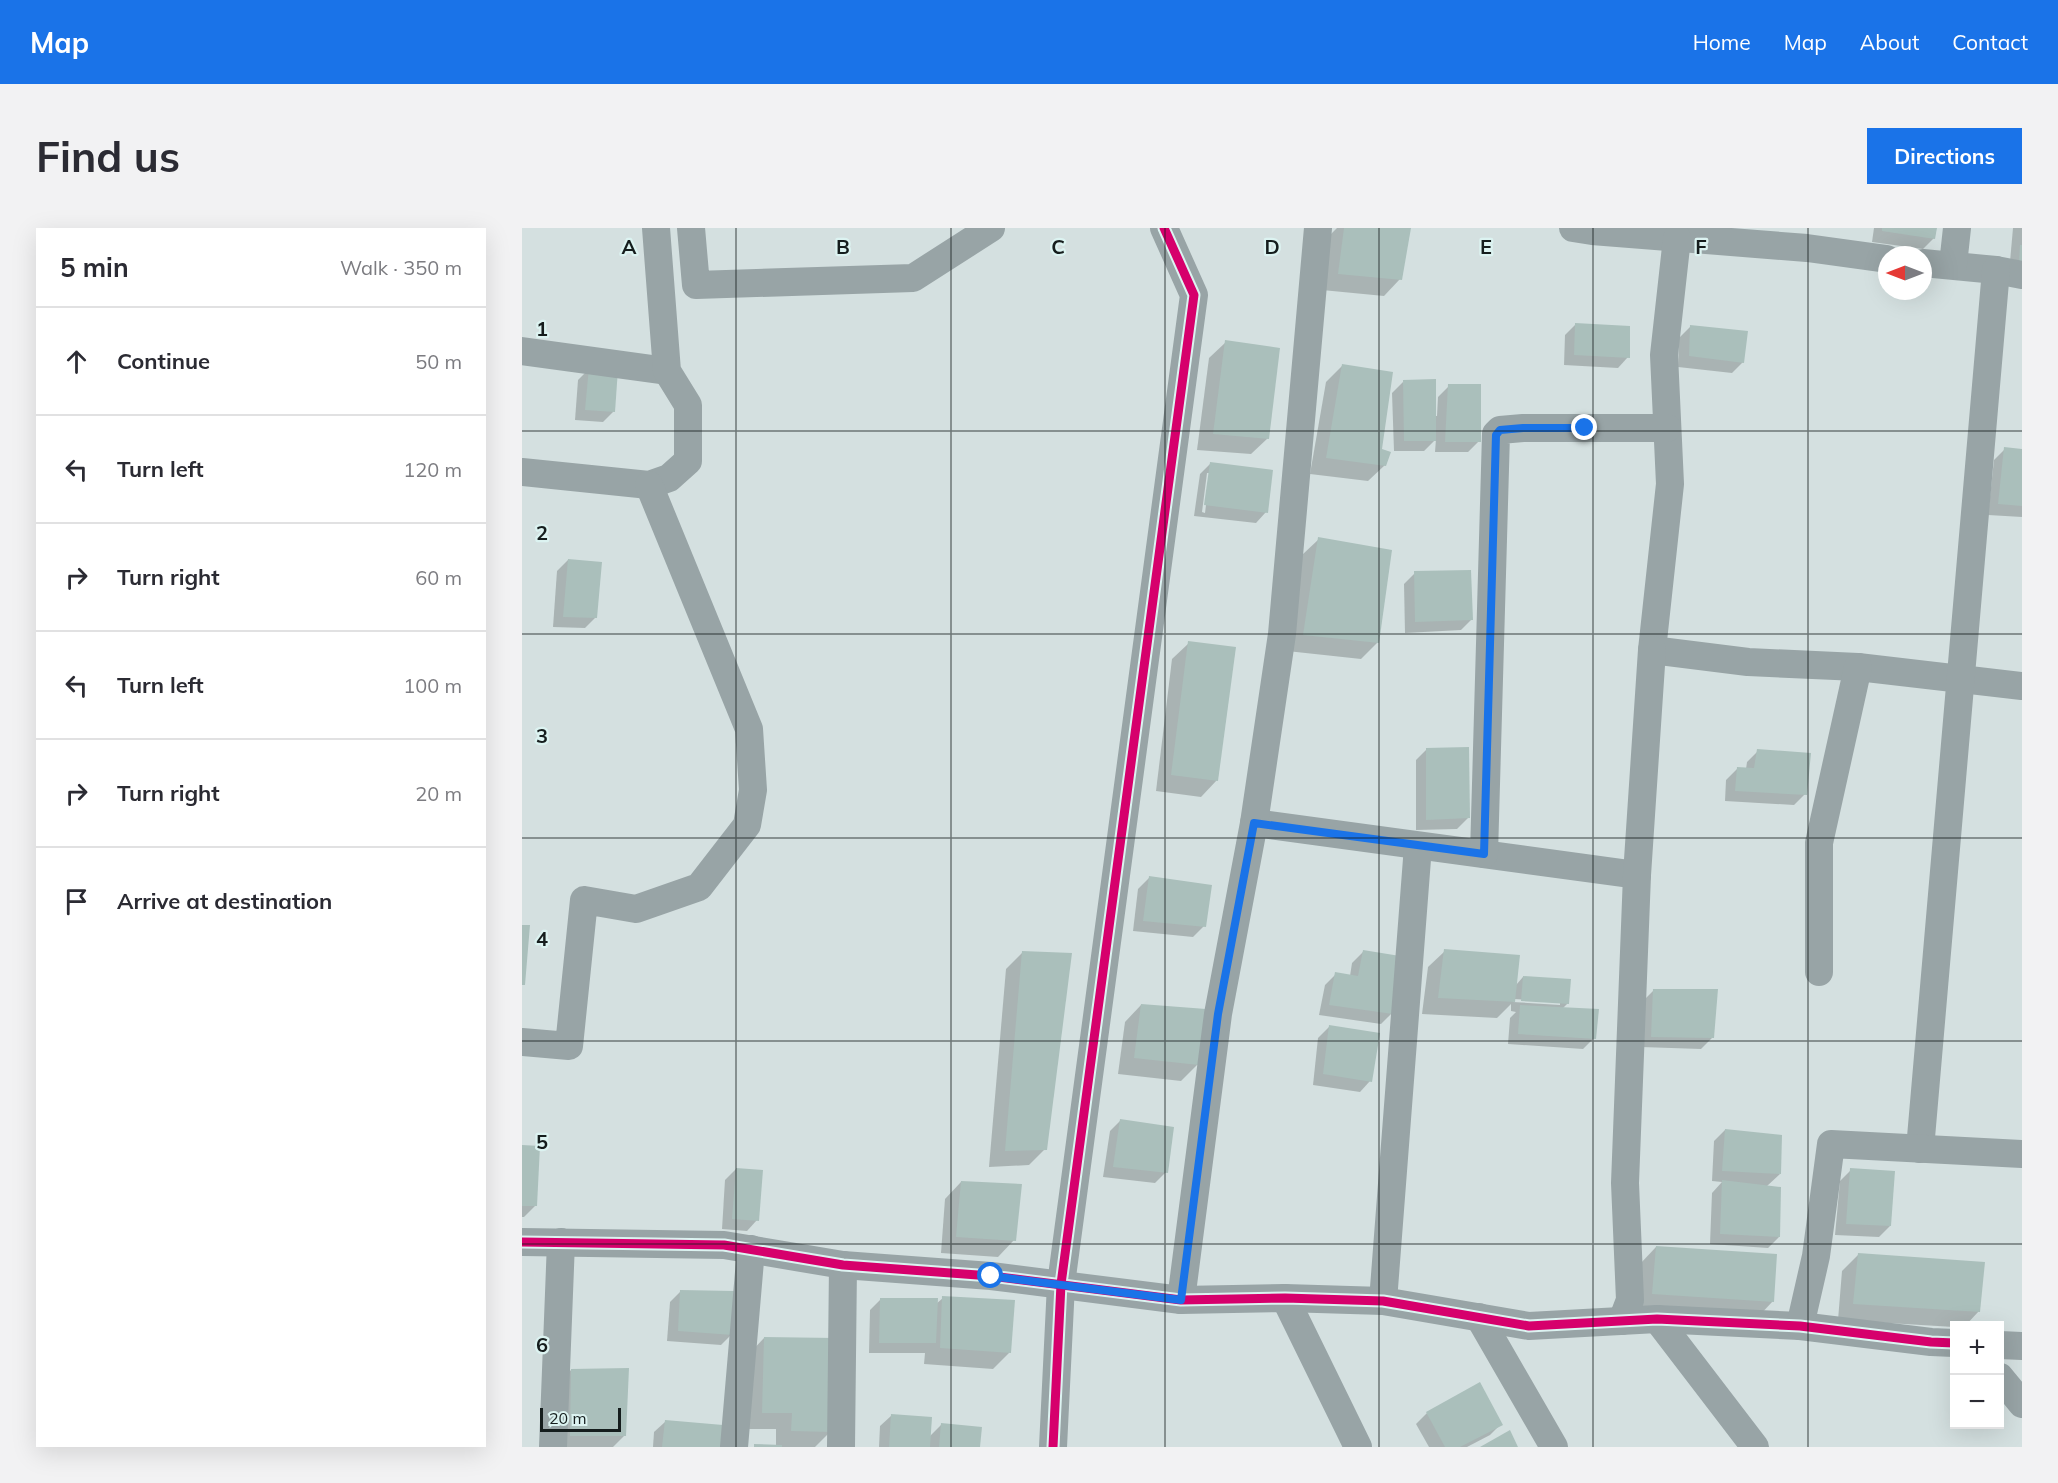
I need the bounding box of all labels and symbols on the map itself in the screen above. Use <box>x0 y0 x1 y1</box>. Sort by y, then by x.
text: A <box>622 234 637 259</box>
text: B <box>836 234 850 259</box>
text: C <box>1051 234 1065 259</box>
text: D <box>1264 234 1280 259</box>
text: E <box>1480 234 1492 259</box>
text: F <box>1695 234 1707 259</box>
north arrow <box>1878 246 1932 300</box>
text: 1 <box>536 316 548 341</box>
route end <box>1571 414 1597 440</box>
text: 2 <box>536 520 548 545</box>
text: 3 <box>536 723 548 748</box>
text: 4 <box>536 926 548 951</box>
text: 5 <box>536 1129 548 1154</box>
route start <box>977 1262 1003 1288</box>
text: 6 <box>536 1332 548 1357</box>
scale bar <box>540 1405 621 1432</box>

